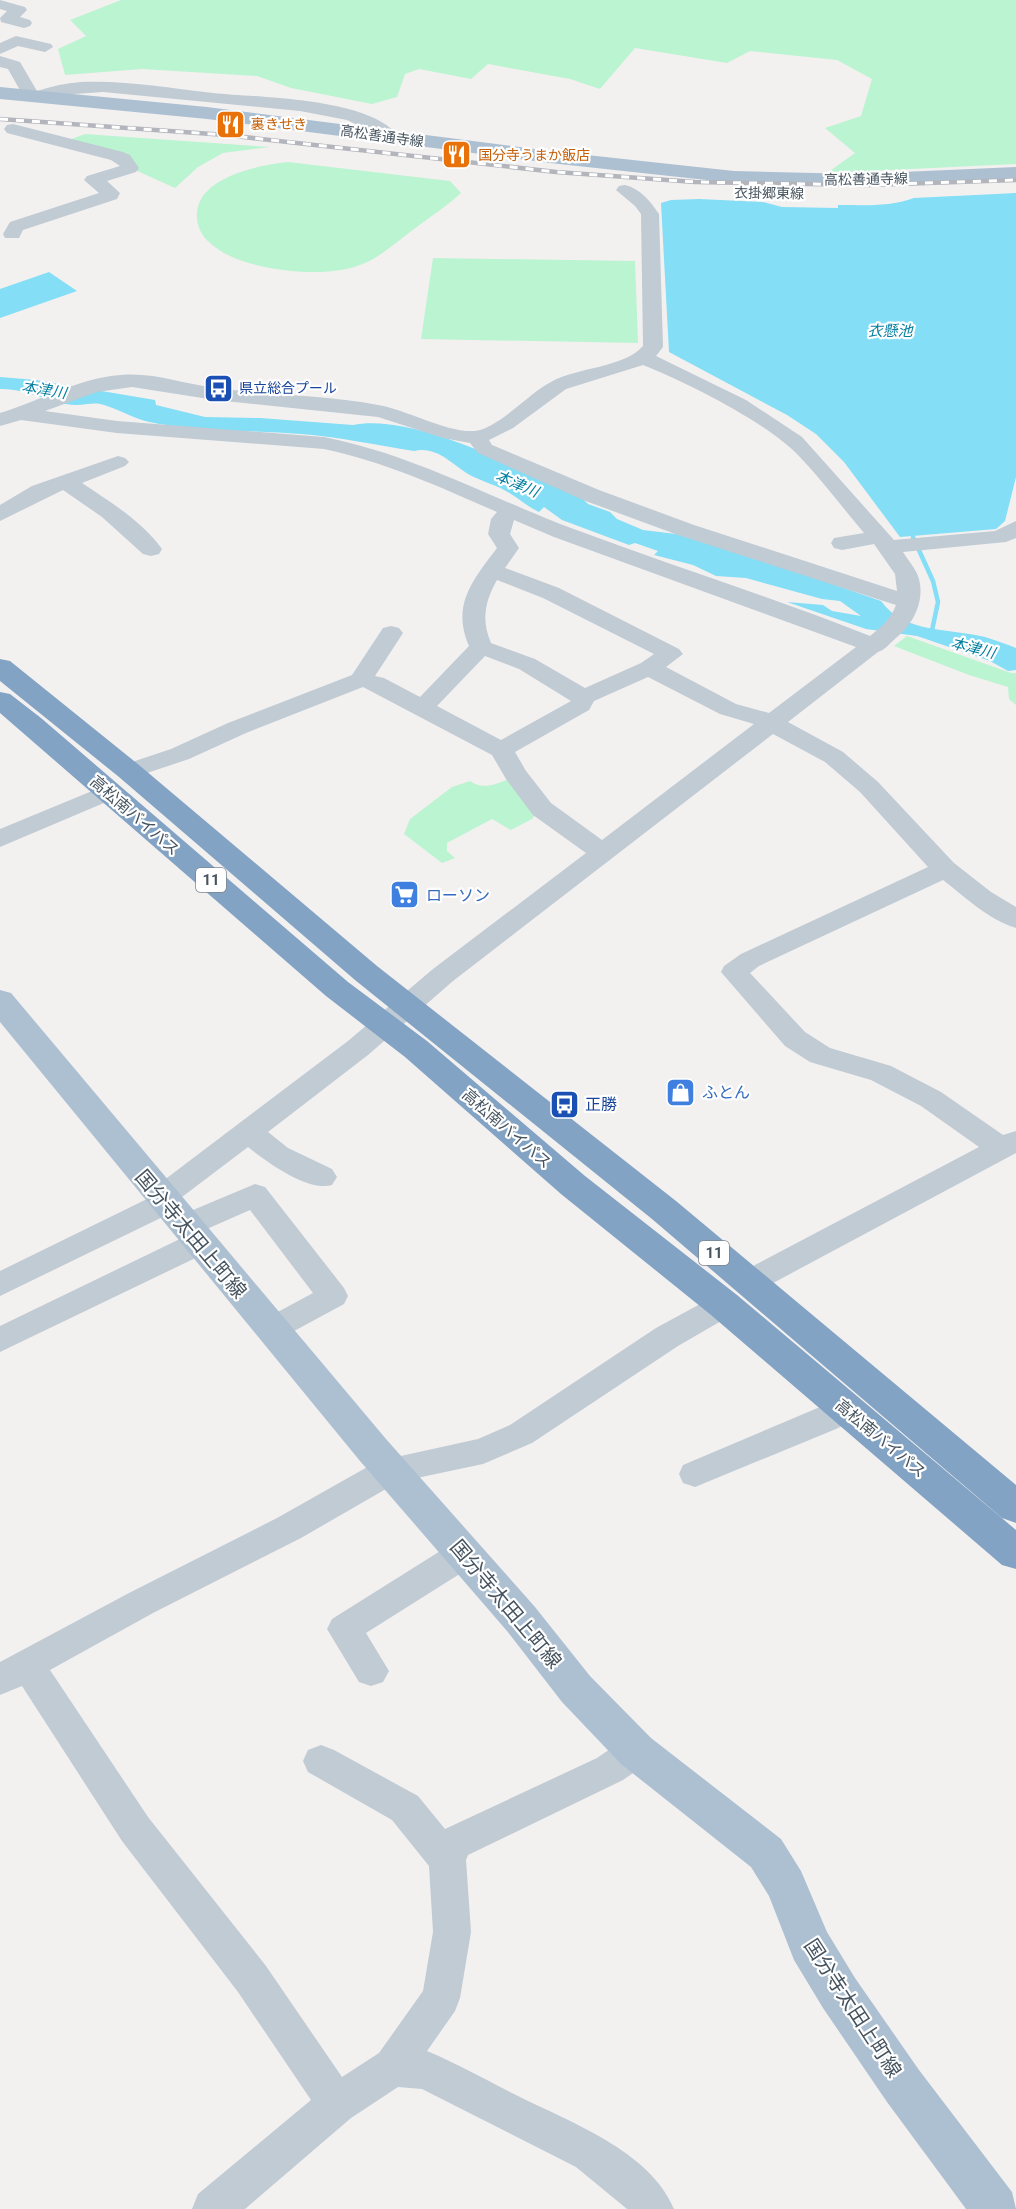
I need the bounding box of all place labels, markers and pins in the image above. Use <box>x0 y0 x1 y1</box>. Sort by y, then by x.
restaurant icon: 裏きせき <box>214 108 246 140</box>
place label: 裏きせき <box>251 116 307 132</box>
restaurant icon: 国分寺うまか飯店 <box>441 139 473 171</box>
place label: 国分寺うまか飯店 <box>478 147 590 163</box>
bus stop icon: 県立総合プール <box>202 372 234 404</box>
place label: 県立総合プール <box>239 380 337 396</box>
supermarket icon: ローソン <box>389 879 421 911</box>
place label: ローソン <box>426 886 490 905</box>
shop icon: ふとん <box>665 1076 697 1108</box>
place label: ふとん <box>702 1083 750 1102</box>
bus stop icon: 正勝 <box>548 1088 580 1120</box>
place label: 正勝 <box>585 1095 617 1114</box>

